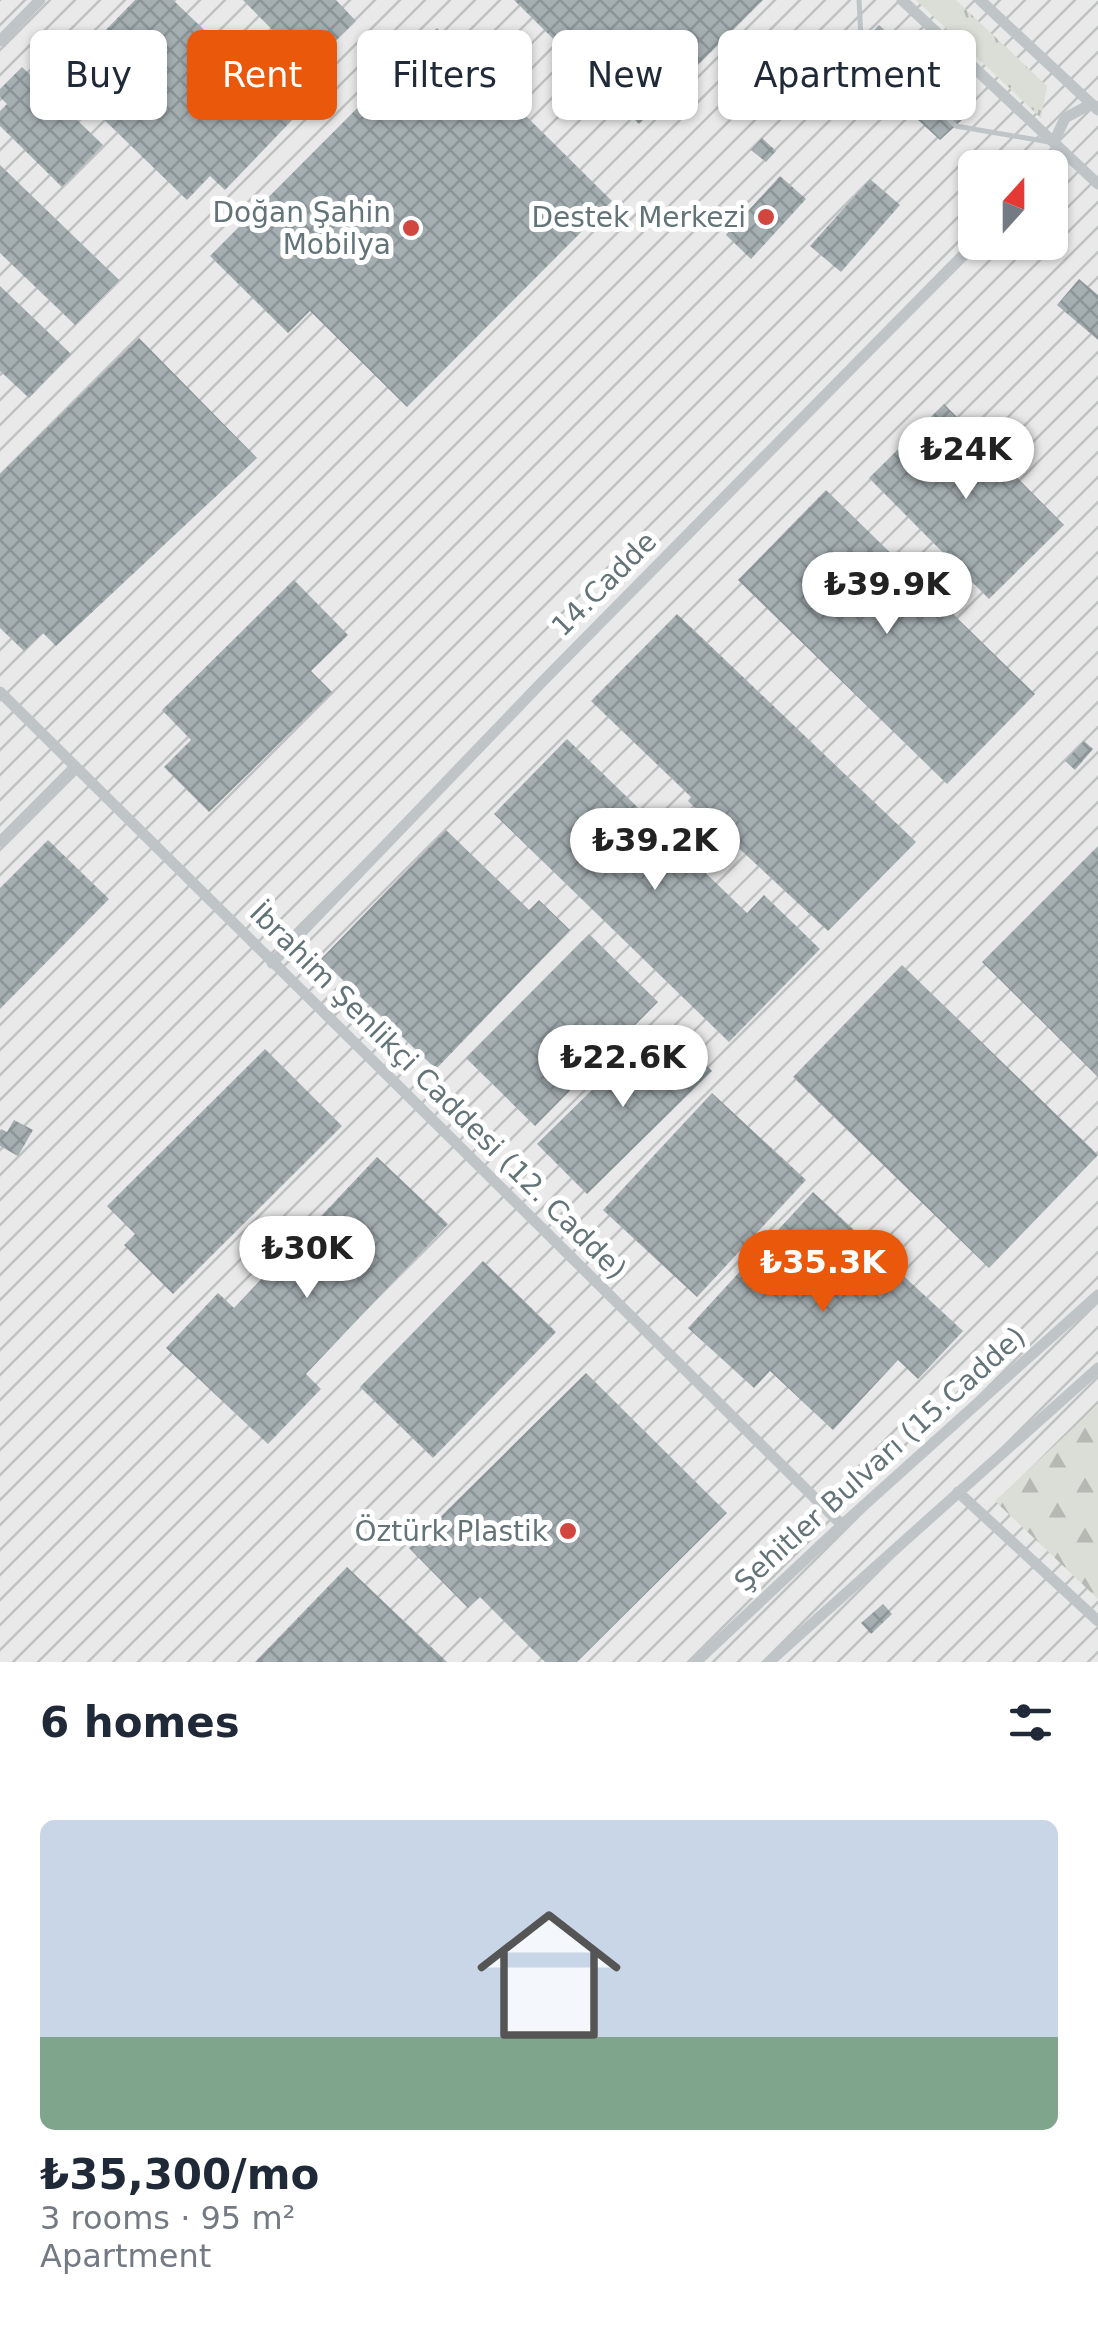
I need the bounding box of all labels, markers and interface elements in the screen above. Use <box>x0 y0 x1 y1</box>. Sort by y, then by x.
chip: Buy <box>30 30 167 120</box>
chip: Rent <box>187 30 337 120</box>
chip: Filters <box>357 30 532 120</box>
chip: New <box>552 30 698 120</box>
chip: Apartment <box>718 30 976 120</box>
north arrow <box>958 150 1068 260</box>
map controls <box>958 150 1068 260</box>
place label: Doğan Şahin Mobilya <box>213 196 391 261</box>
place label: Destek Merkezi <box>531 201 746 234</box>
marker: Destek Merkezi <box>755 206 777 228</box>
marker: Doğan Şahin Mobilya <box>400 217 422 239</box>
pin: ₺24K <box>907 417 1025 502</box>
text: ₺24K <box>920 430 1012 468</box>
street label: 14.Cadde <box>545 525 663 643</box>
pin: ₺39.9K <box>806 552 968 637</box>
text: ₺39.9K <box>824 565 950 603</box>
pin: ₺39.2K <box>574 808 736 893</box>
text: ₺39.2K <box>592 821 718 859</box>
street label: İbrahim Şenlikçi Caddesi (12. Cadde) <box>243 896 633 1286</box>
pin: ₺22.6K <box>542 1025 704 1110</box>
text: ₺22.6K <box>560 1038 686 1076</box>
pin: ₺30K <box>248 1216 366 1301</box>
text: ₺30K <box>261 1229 353 1267</box>
pin: ₺35.3K <box>742 1230 904 1315</box>
text: ₺35.3K <box>760 1243 886 1281</box>
street label: Şehitler Bulvarı (15.Cadde) <box>728 1320 1032 1598</box>
place label: Öztürk Plastik <box>355 1514 549 1548</box>
marker: Öztürk Plastik <box>557 1520 579 1542</box>
icon: filters <box>1003 1695 1058 1750</box>
text: 6 homes <box>40 1698 240 1747</box>
icon: home <box>459 1885 639 2065</box>
text: ₺35,300/mo <box>40 2150 319 2199</box>
text: 3 rooms · 95 m² <box>40 2199 295 2237</box>
text: Apartment <box>40 2237 211 2275</box>

